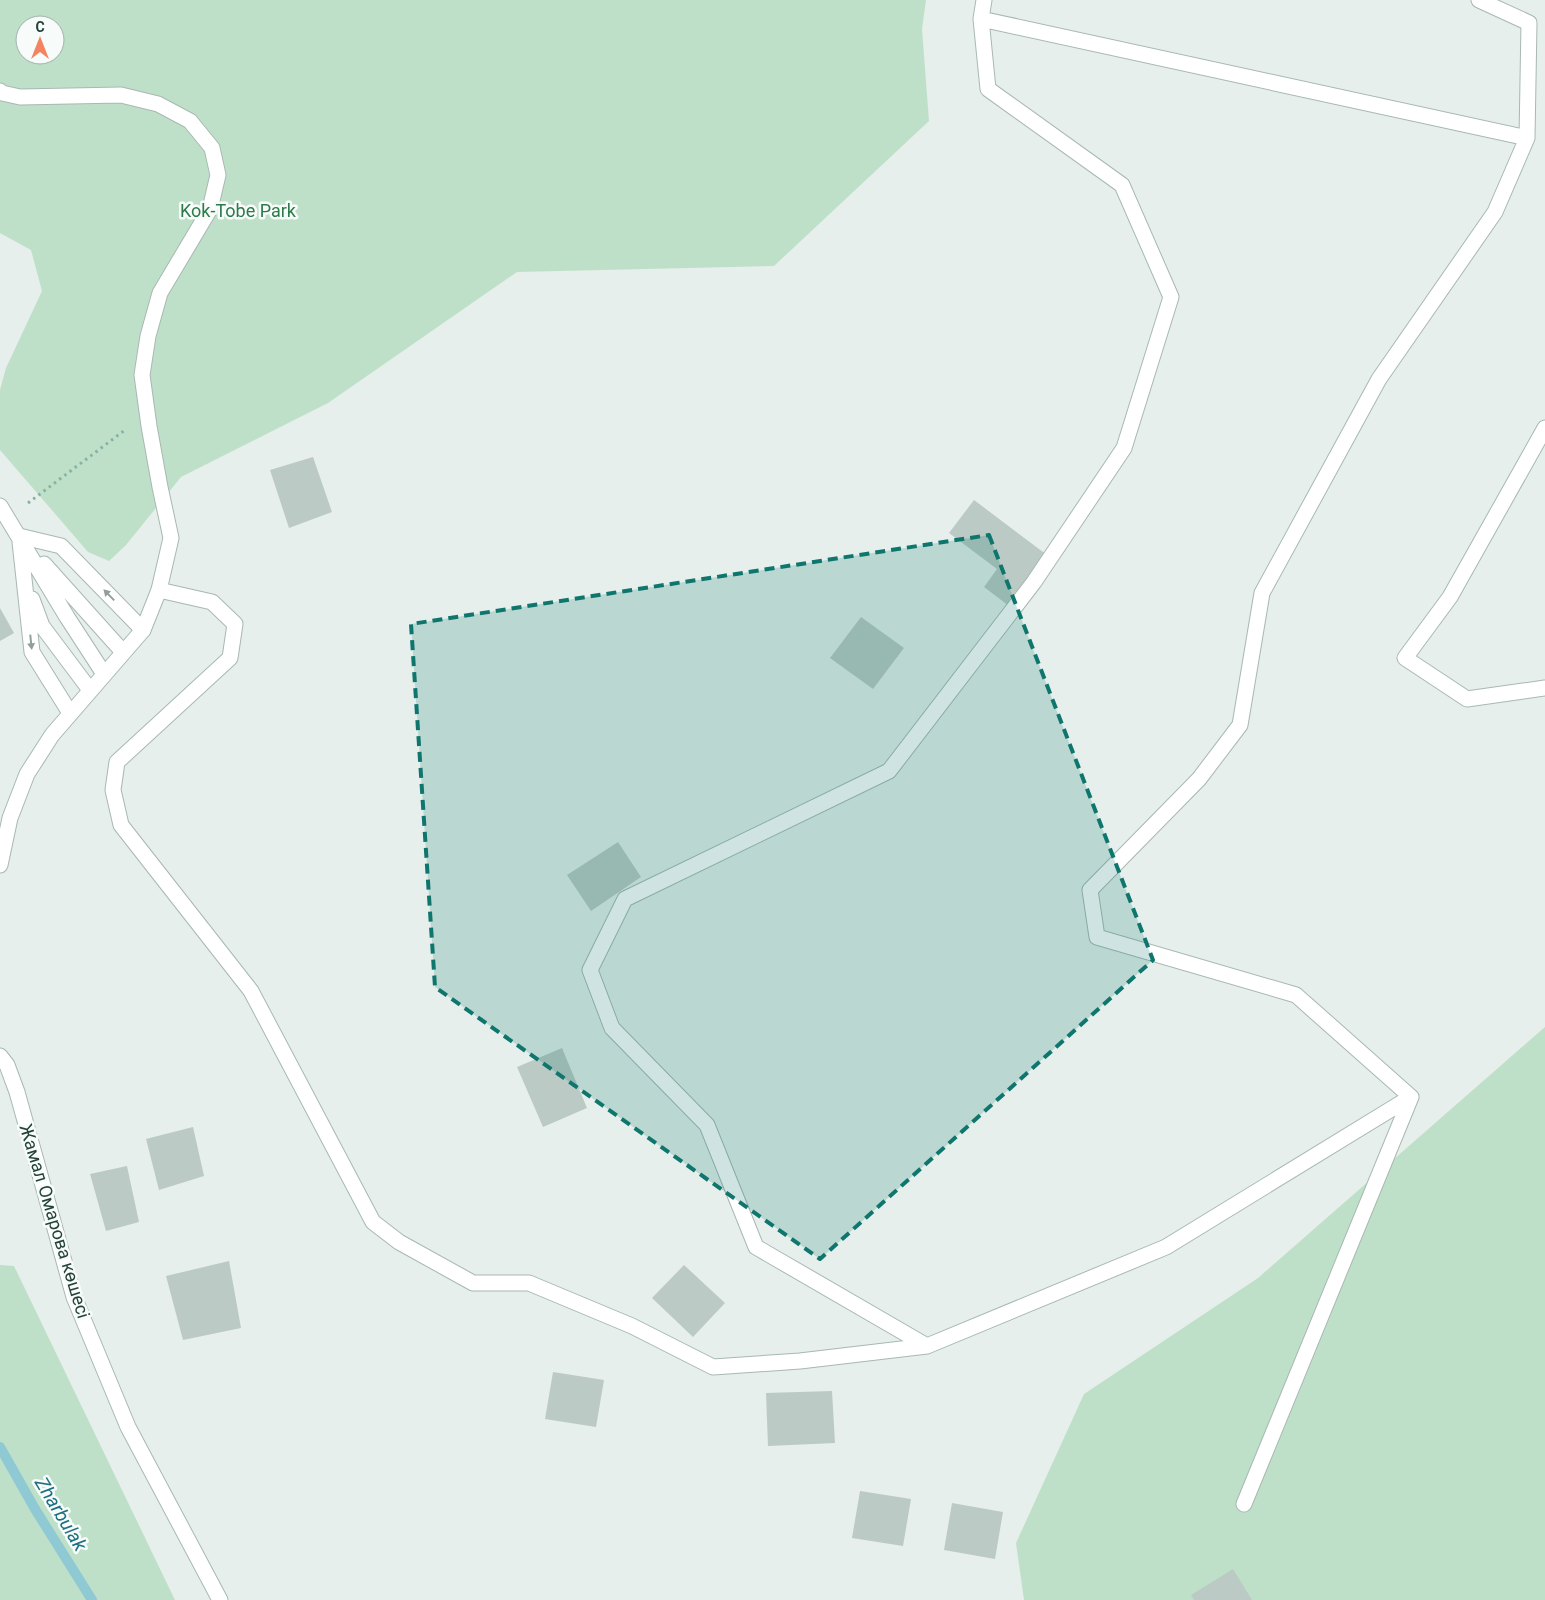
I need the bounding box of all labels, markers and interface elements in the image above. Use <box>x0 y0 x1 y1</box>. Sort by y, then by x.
north arrow <box>15 15 65 65</box>
text: С <box>35 19 45 35</box>
park label: Kok-Tobe Park <box>180 200 297 221</box>
one-way arrow <box>103 589 115 601</box>
one-way arrow <box>27 634 35 650</box>
street label: Жамал Омарова көшесі <box>15 1121 95 1321</box>
water label: Zharbulak <box>30 1472 92 1556</box>

